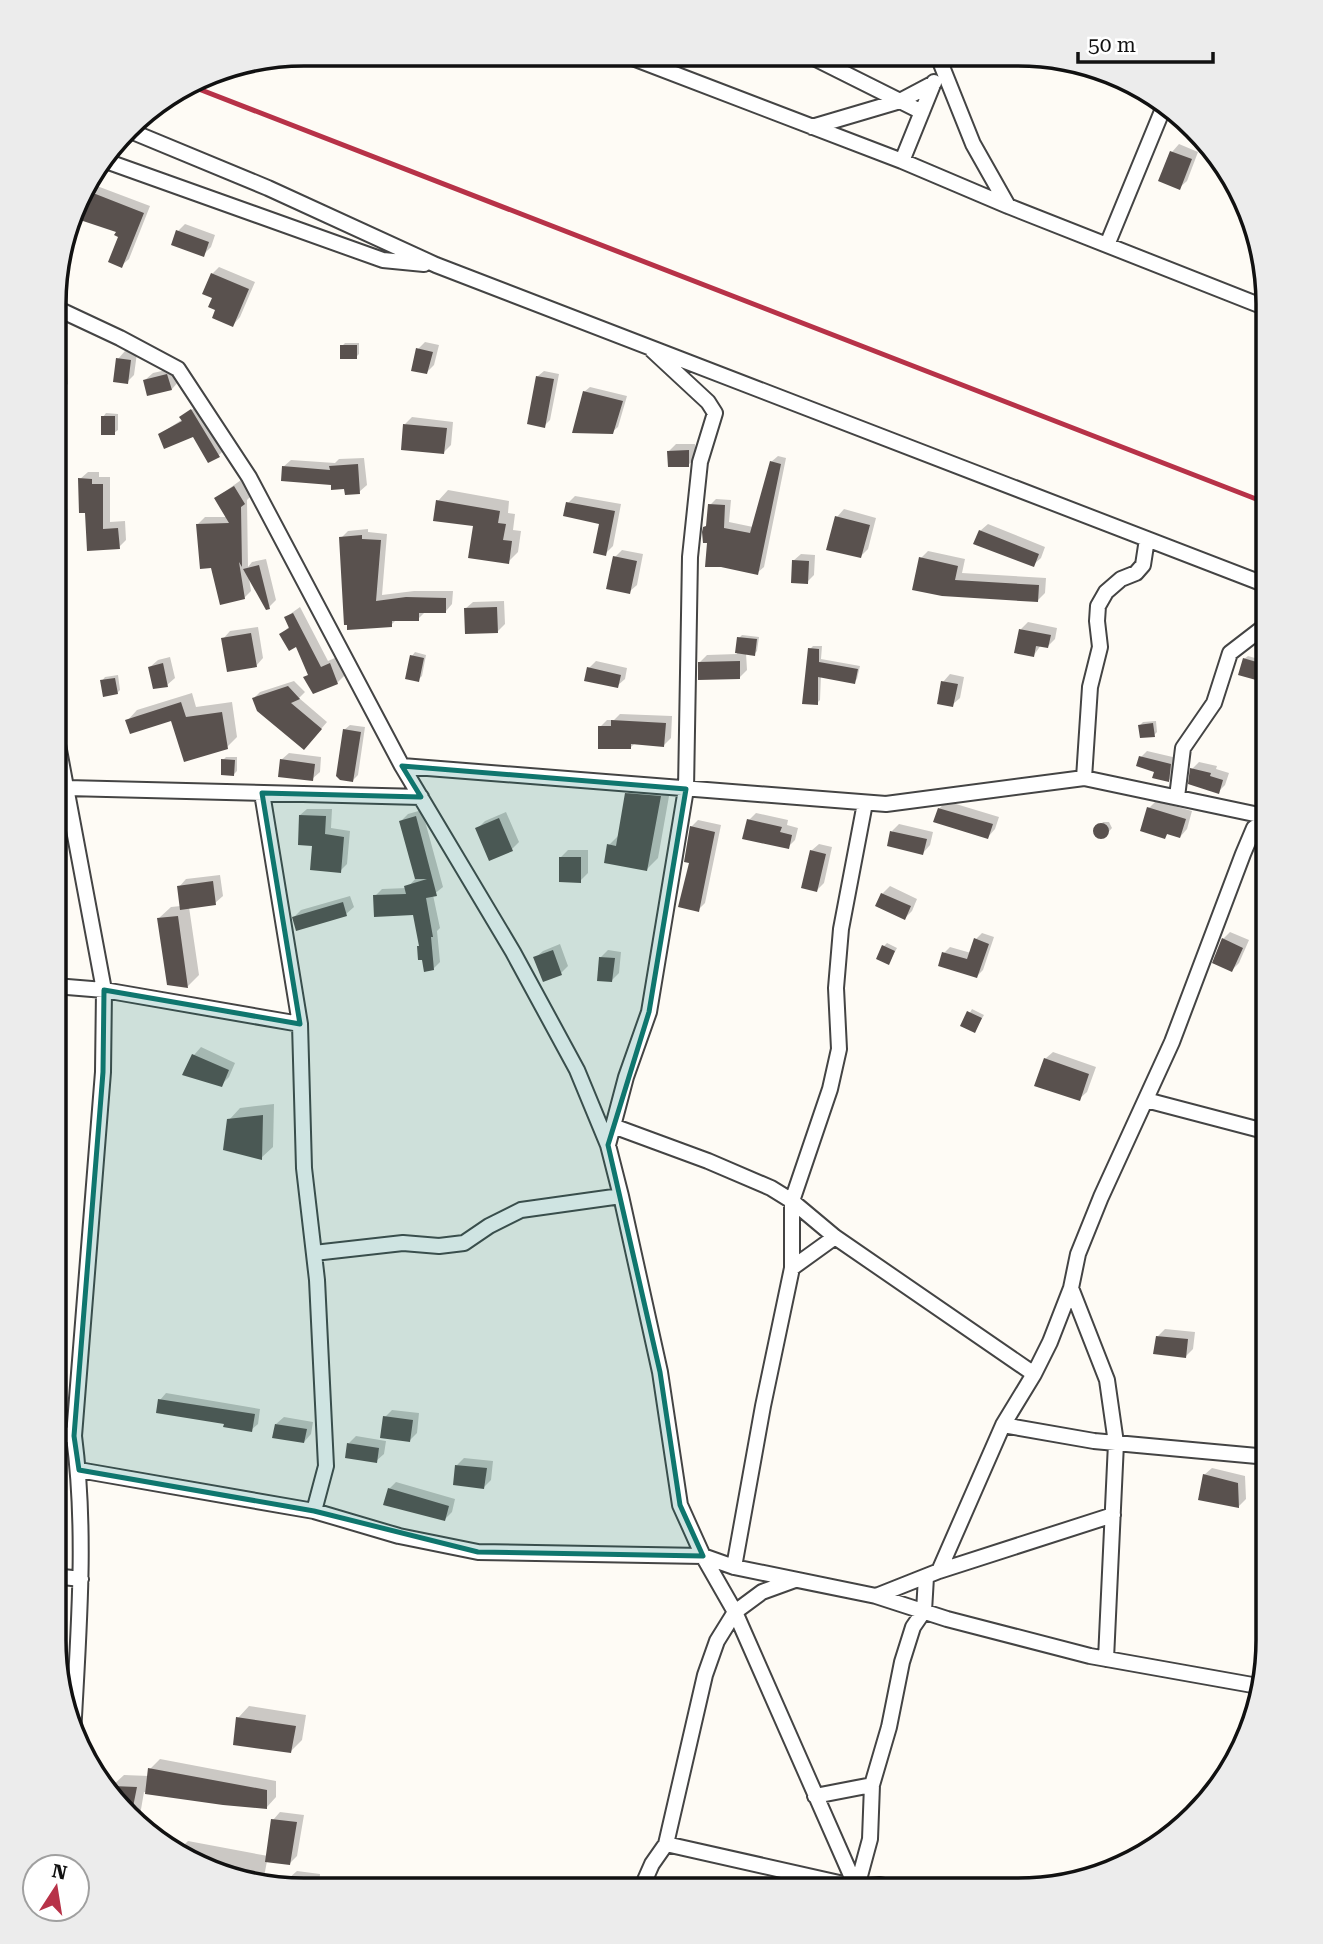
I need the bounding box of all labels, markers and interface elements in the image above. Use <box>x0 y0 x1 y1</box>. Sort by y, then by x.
scale bar <box>1078 21 1213 65</box>
text: 50 m <box>1088 33 1136 57</box>
north arrow <box>21 1853 91 1923</box>
text: N <box>50 1859 69 1885</box>

